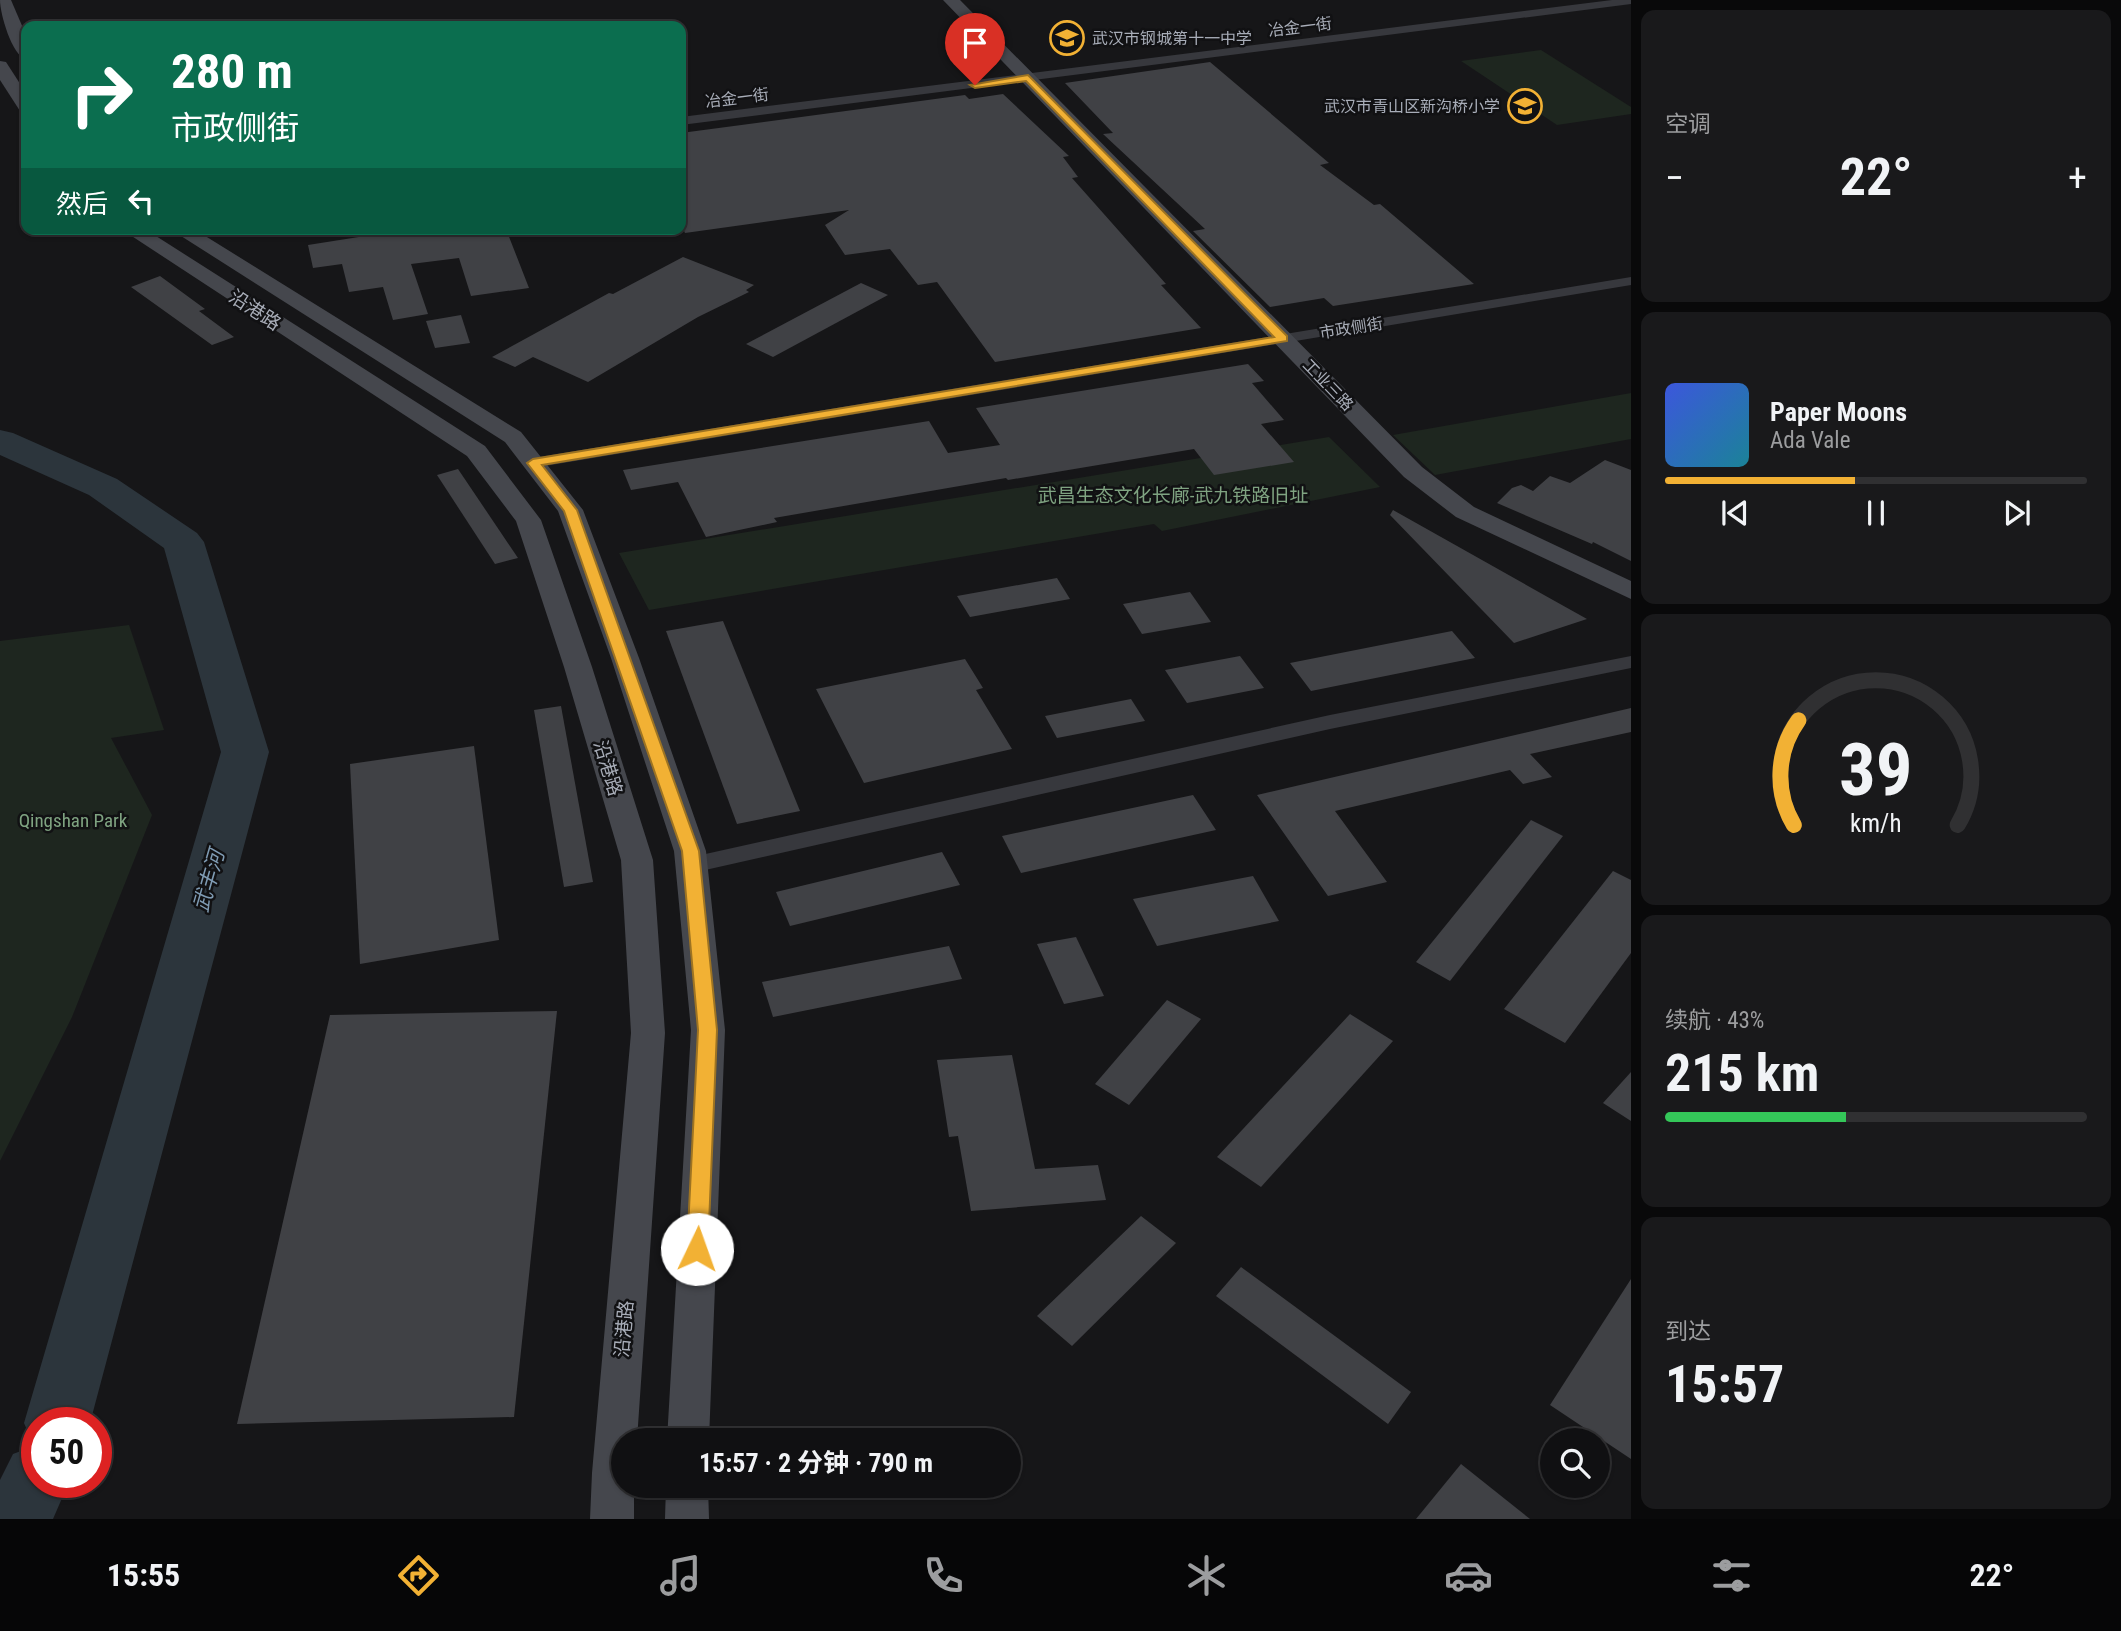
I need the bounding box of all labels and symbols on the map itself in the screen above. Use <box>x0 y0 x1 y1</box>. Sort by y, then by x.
pin <box>945 13 1005 85</box>
street label: 冶金一街 <box>1267 14 1333 40</box>
school or university icon: 武汉市钢城第十一中学 <box>1048 19 1086 57</box>
place label: 武汉市钢城第十一中学 <box>1092 29 1252 48</box>
street label: 冶金一街 <box>704 85 770 111</box>
school or university icon: 武汉市青山区新沟桥小学 <box>1506 87 1544 125</box>
place label: 武汉市青山区新沟桥小学 <box>1324 97 1500 116</box>
street label: 沿港路 <box>225 285 285 335</box>
street label: 市政侧街 <box>1318 314 1384 342</box>
street label: 工业三路 <box>1299 355 1357 415</box>
park label: 武昌生态文化长廊-武九铁路旧址 <box>1038 484 1308 507</box>
street label: 沿港路 <box>589 737 627 799</box>
park label: Qingshan Park <box>19 809 128 832</box>
water label: 武丰河 <box>189 844 230 915</box>
position arrow <box>660 1212 734 1286</box>
street label: 沿港路 <box>610 1300 638 1358</box>
speed limit sign: 50 <box>21 1407 112 1498</box>

